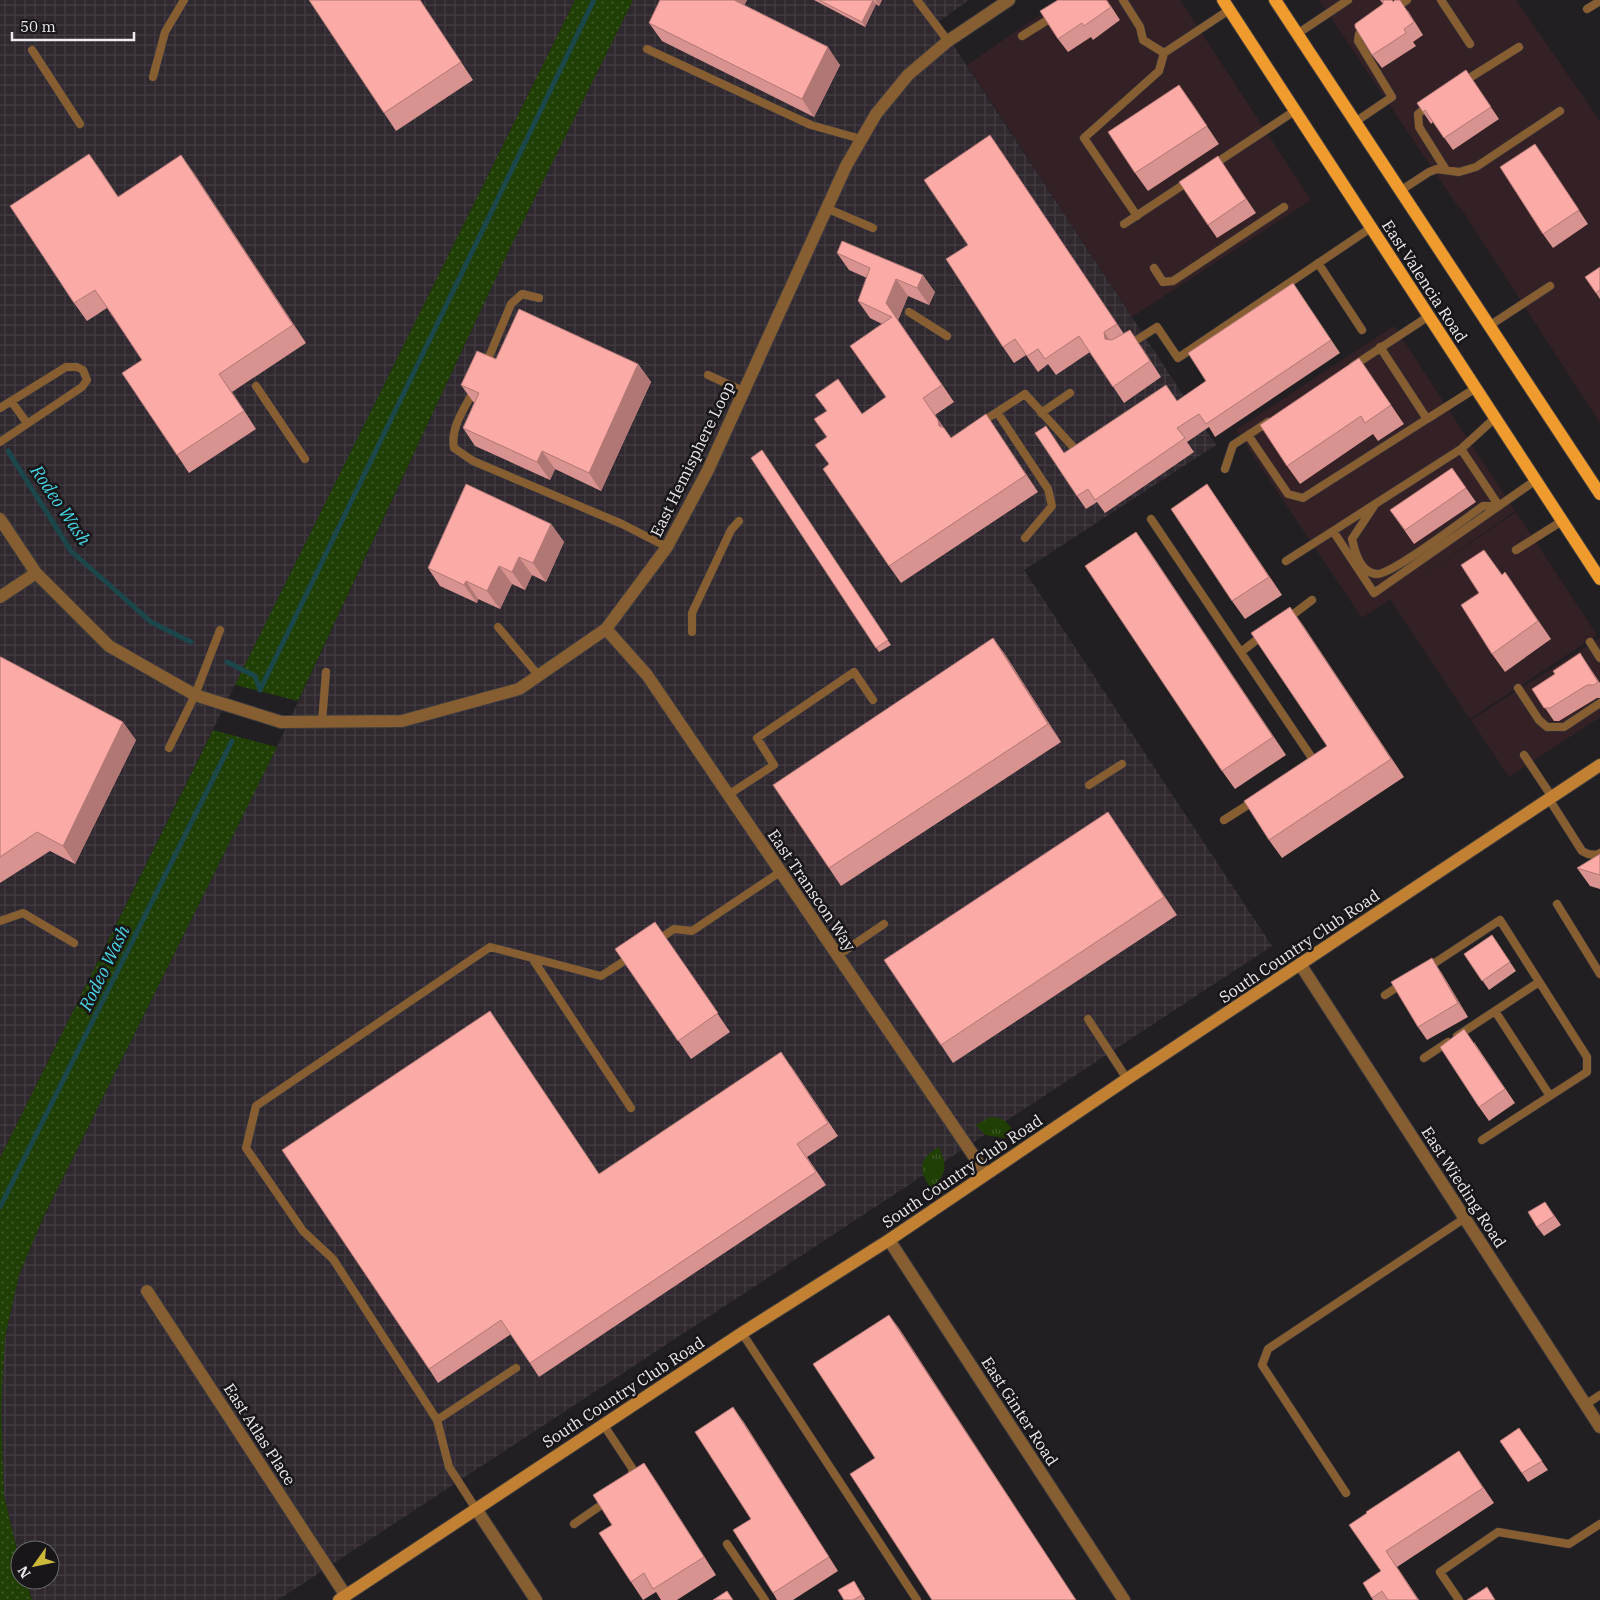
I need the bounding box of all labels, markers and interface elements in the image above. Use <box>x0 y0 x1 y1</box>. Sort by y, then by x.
scale bar <box>12 10 135 42</box>
text: 50 m <box>20 17 56 36</box>
street label: East Valencia Road <box>1378 216 1472 346</box>
street label: East Hemisphere Loop <box>646 378 738 540</box>
water label: Rodeo Wash <box>25 460 96 550</box>
street label: East Transcon Way <box>764 825 860 955</box>
street label: South Country Club Road <box>1215 885 1383 1007</box>
water label: Rodeo Wash <box>73 921 135 1015</box>
street label: South Country Club Road <box>878 1110 1046 1232</box>
street label: East Wieding Road <box>1417 1123 1511 1252</box>
street label: South Country Club Road <box>538 1332 708 1452</box>
street label: East Ginter Road <box>977 1353 1063 1470</box>
street label: East Atlas Place <box>220 1379 300 1489</box>
north arrow <box>10 1540 60 1590</box>
text: N <box>14 1563 35 1582</box>

